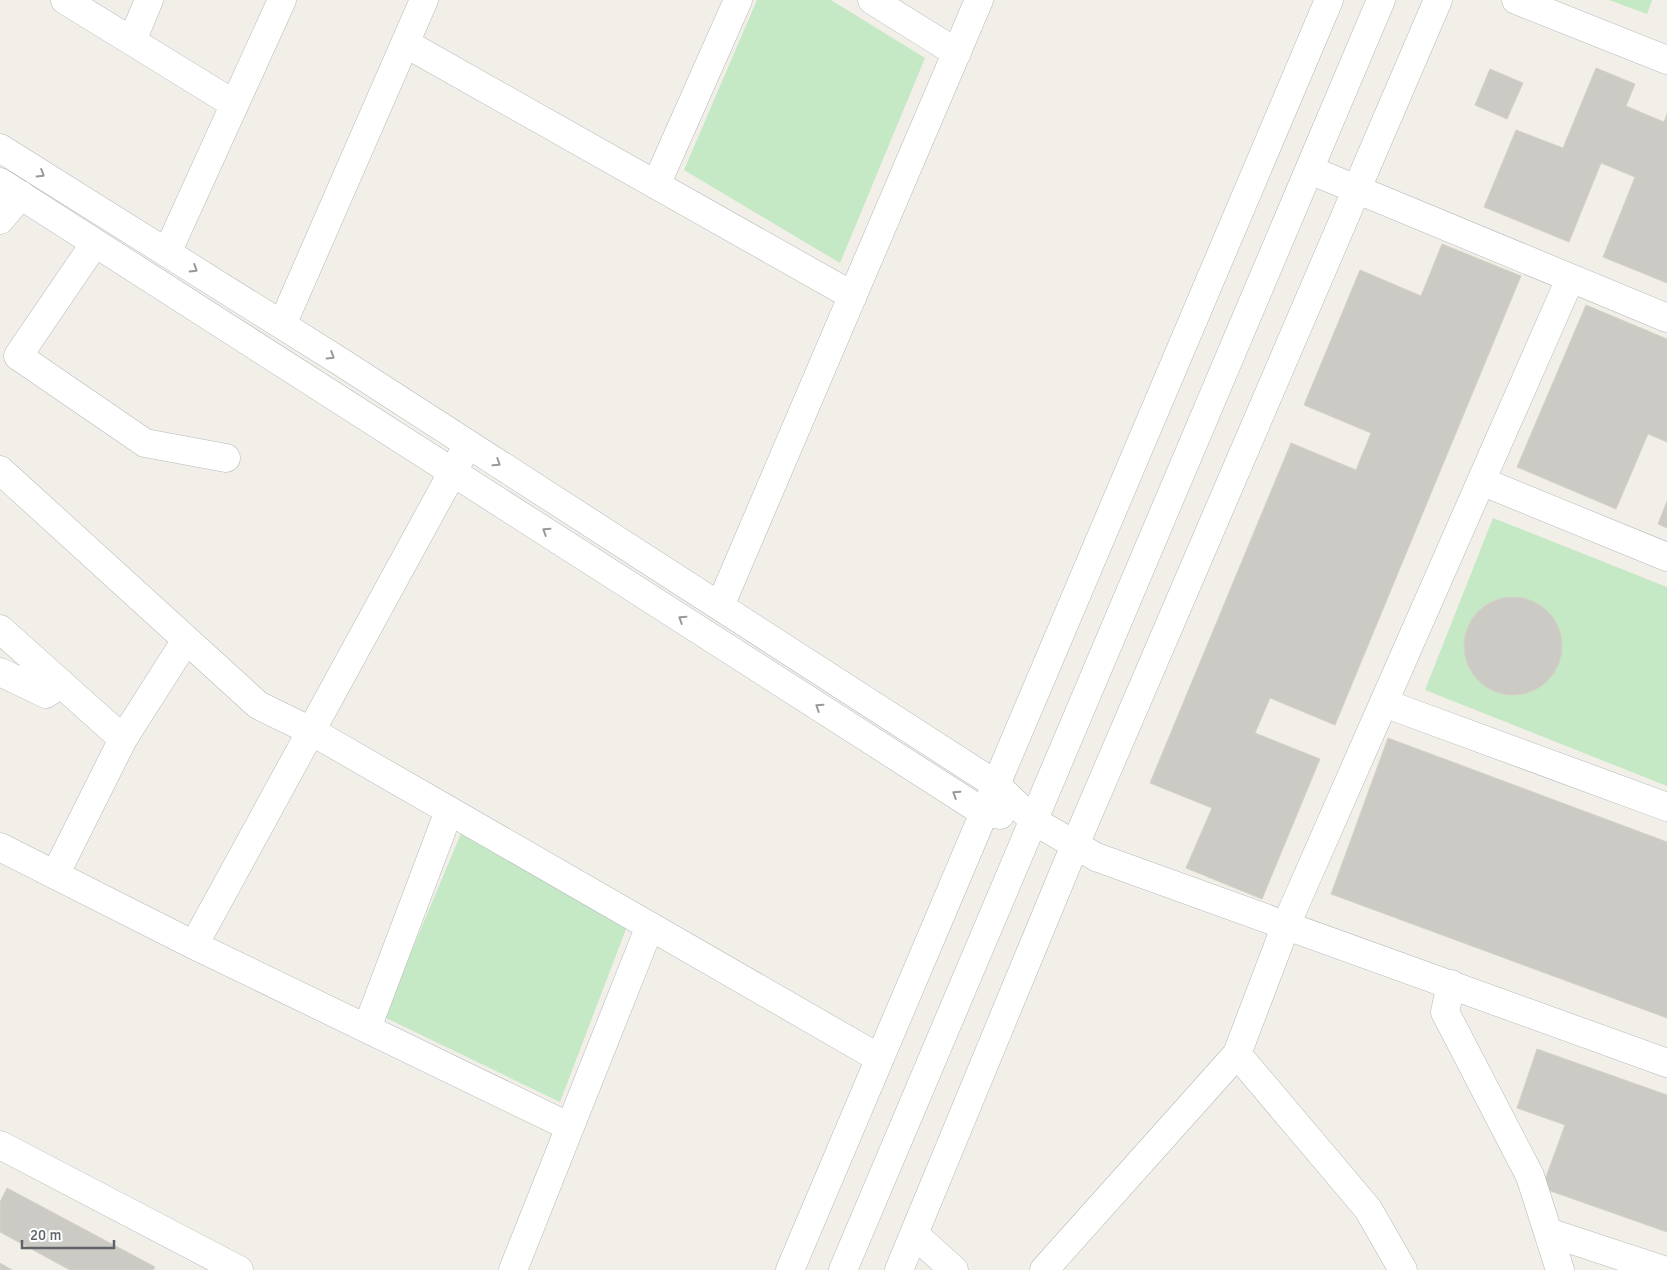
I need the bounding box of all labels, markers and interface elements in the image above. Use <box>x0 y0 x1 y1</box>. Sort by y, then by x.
one-way arrow <box>36 167 45 177</box>
one-way arrow <box>188 263 197 273</box>
one-way arrow <box>326 349 335 359</box>
one-way arrow <box>492 456 501 466</box>
one-way arrow <box>542 528 551 537</box>
one-way arrow <box>679 615 688 625</box>
one-way arrow <box>816 703 825 713</box>
one-way arrow <box>952 791 961 801</box>
scale bar <box>22 1218 115 1250</box>
text: 20 m <box>30 1226 61 1244</box>

